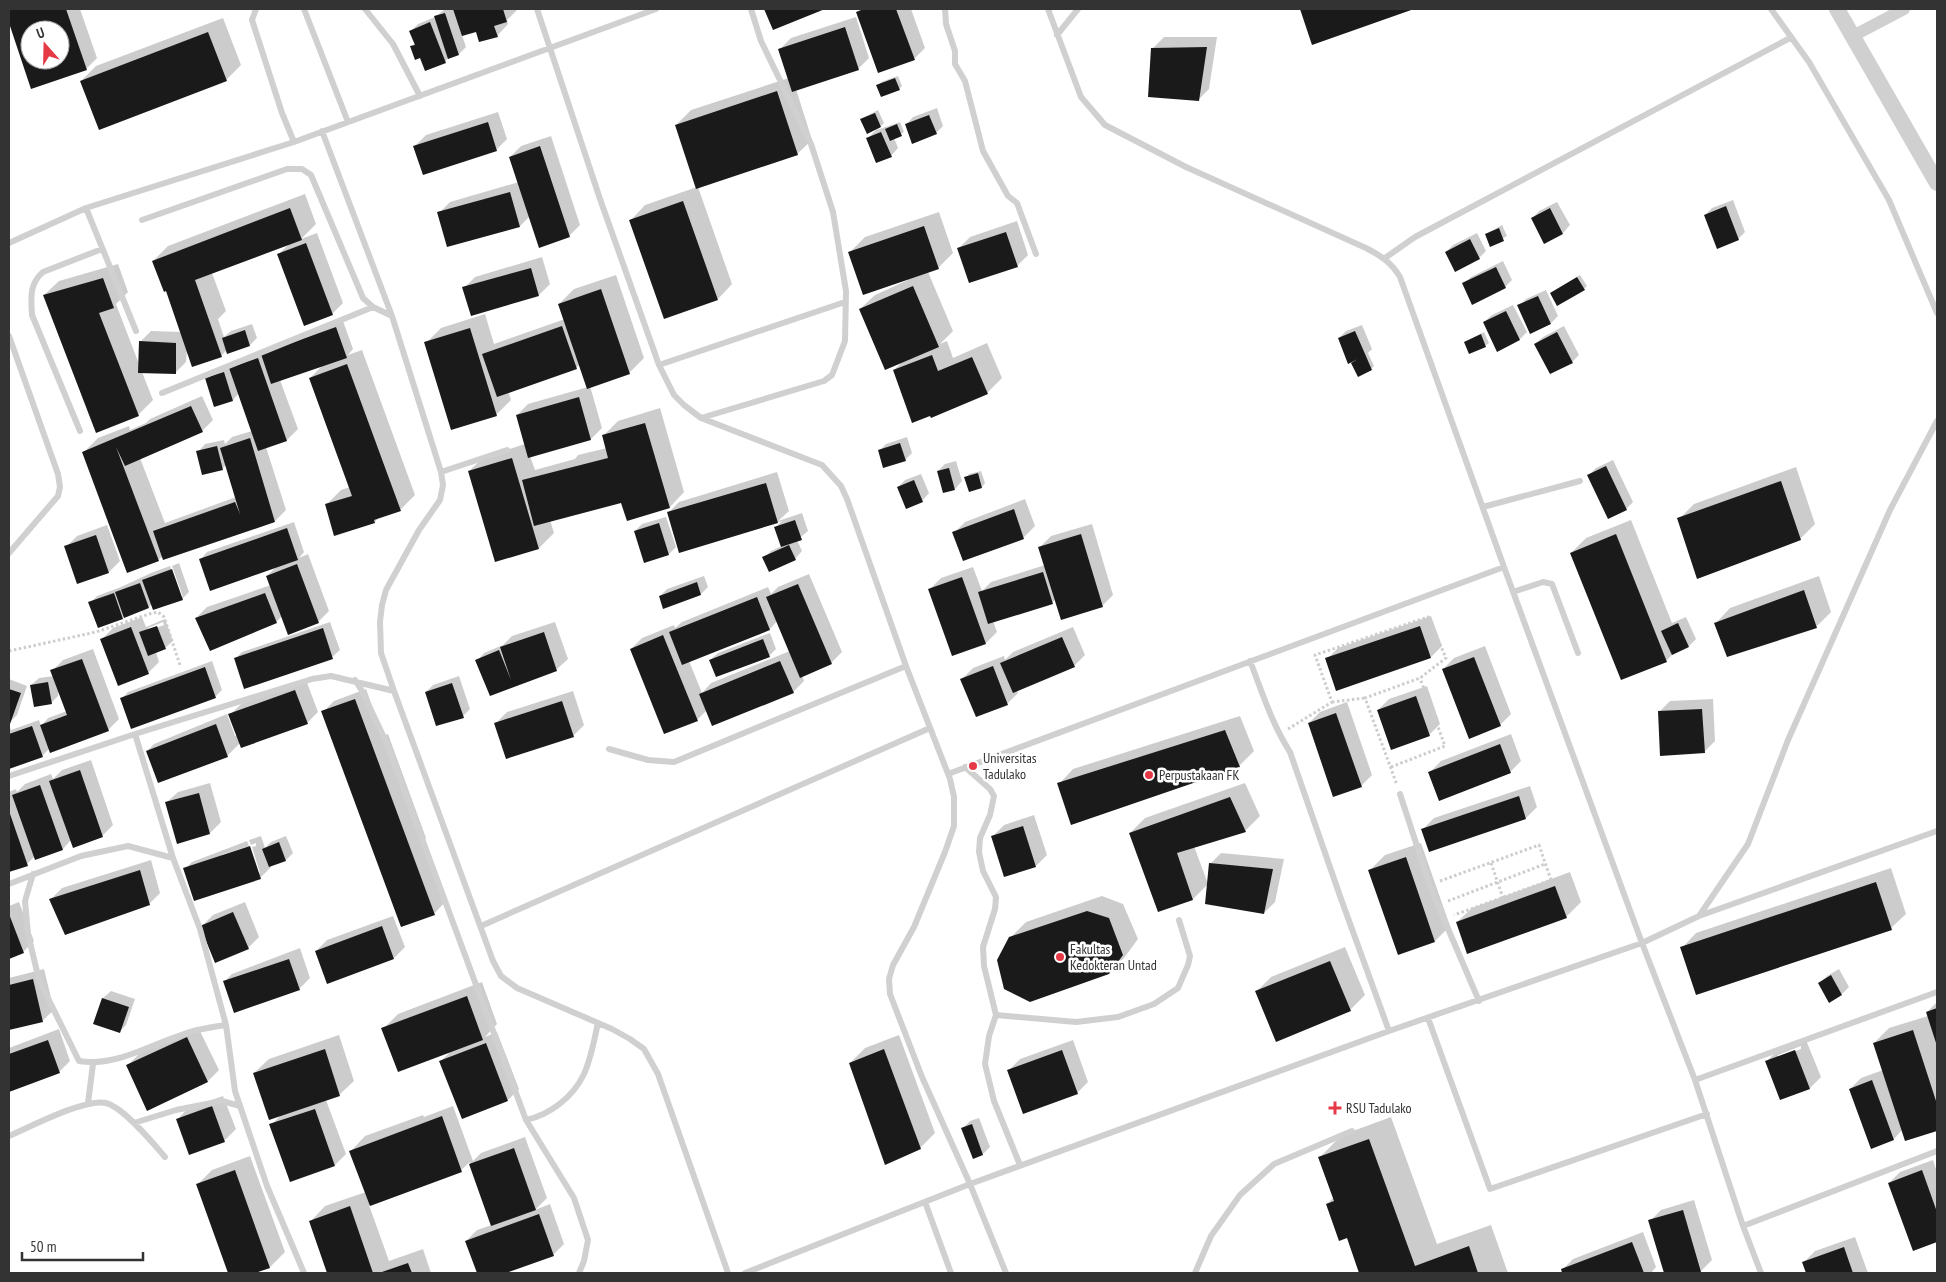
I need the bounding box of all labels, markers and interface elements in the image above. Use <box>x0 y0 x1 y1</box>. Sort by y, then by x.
north arrow <box>20 20 70 70</box>
text: U <box>34 23 47 42</box>
place label: Universitas Tadulako <box>983 749 1037 783</box>
marker: Universitas Tadulako <box>967 760 979 772</box>
place label: Perpustakaan FK <box>1159 766 1239 784</box>
marker: Perpustakaan FK <box>1143 769 1155 781</box>
place label: Fakultas Kedokteran Untad <box>1070 940 1157 974</box>
marker: Fakultas Kedokteran Untad <box>1054 951 1066 963</box>
place label: RSU Tadulako <box>1346 1099 1412 1117</box>
marker: RSU Tadulako <box>1328 1101 1342 1115</box>
scale bar <box>22 1230 144 1262</box>
text: 50 m <box>30 1237 56 1256</box>

